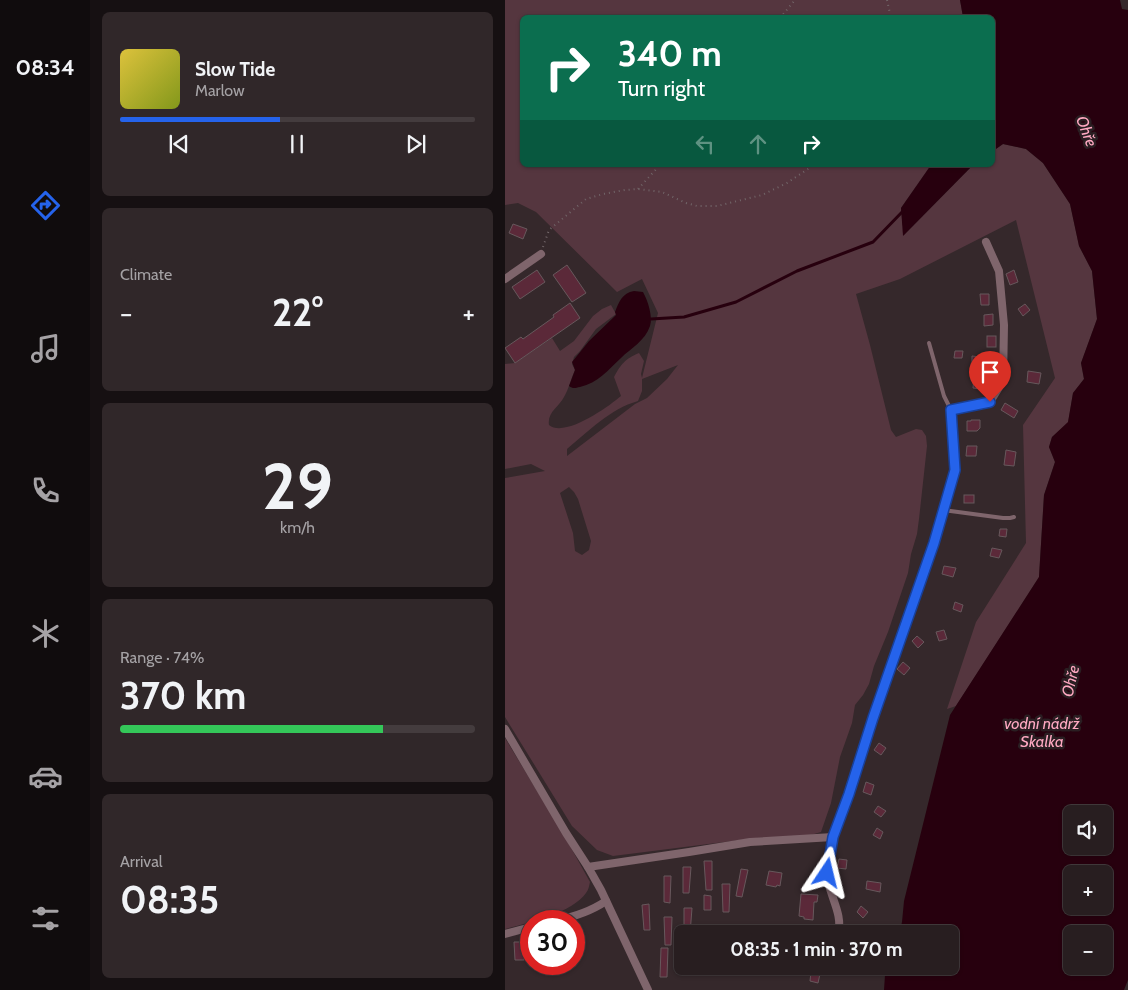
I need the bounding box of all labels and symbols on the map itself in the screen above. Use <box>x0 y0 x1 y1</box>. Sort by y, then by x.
water label: Ohře <box>1072 113 1101 149</box>
pin <box>969 351 1011 402</box>
water label: Ohře <box>1058 664 1083 699</box>
water label: vodní nádrž Skalka <box>1004 714 1081 751</box>
position arrow <box>800 846 852 898</box>
speed limit sign: 30 <box>520 910 585 975</box>

